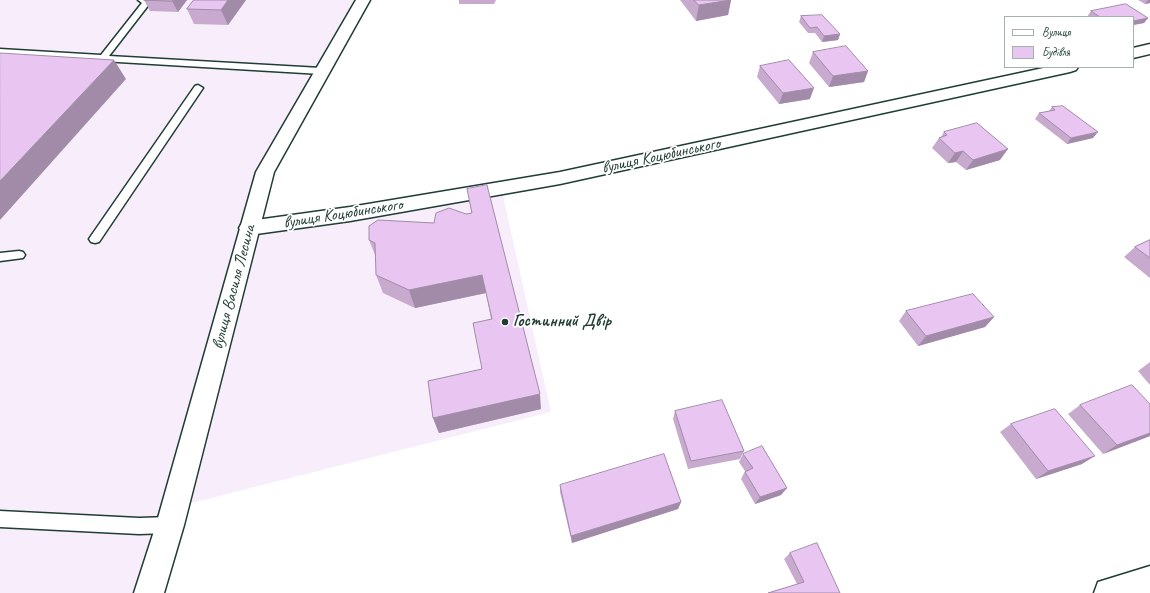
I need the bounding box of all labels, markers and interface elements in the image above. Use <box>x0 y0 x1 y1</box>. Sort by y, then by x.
legend <box>1004 16 1134 68</box>
text: Вулиця <box>1042 24 1070 40</box>
text: Будівля <box>1042 44 1070 60</box>
street label: вулиця Коцюбинського <box>600 133 722 179</box>
street label: вулиця Коцюбинського <box>282 194 404 234</box>
street label: вулиця Василя Лесина <box>208 223 260 351</box>
place label: Гостинний Двір <box>513 312 611 332</box>
marker: Гостинний Двір <box>500 317 510 327</box>

